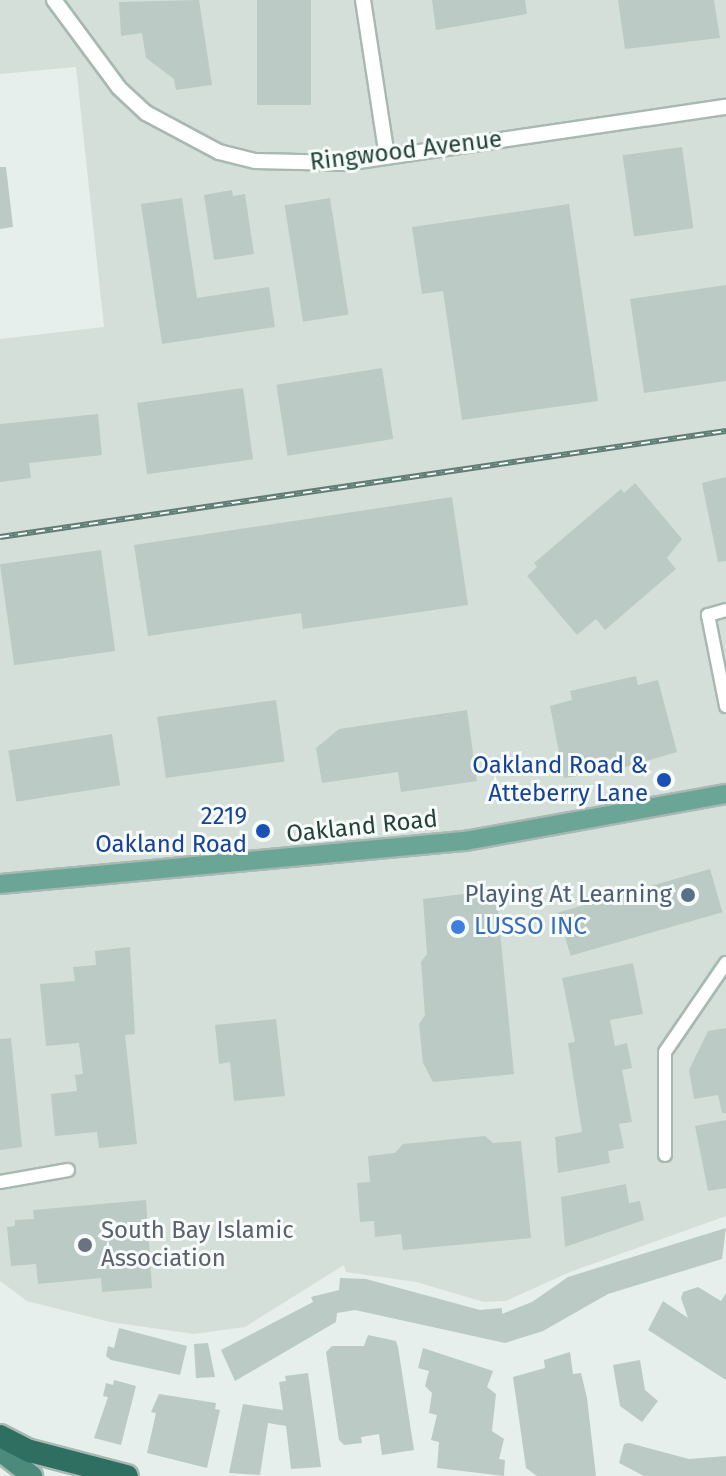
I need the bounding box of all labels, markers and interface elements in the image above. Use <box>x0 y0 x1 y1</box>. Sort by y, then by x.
street label: Ringwood Avenue <box>308 125 504 177</box>
place label: Oakland Road & Atteberry Lane <box>472 752 648 808</box>
marker: Oakland Road & Atteberry Lane <box>655 771 673 789</box>
place label: 2219 Oakland Road <box>95 803 247 859</box>
street label: Oakland Road <box>285 805 439 849</box>
marker: 2219 Oakland Road <box>254 822 272 840</box>
place label: Playing At Learning <box>465 881 672 909</box>
marker: Playing At Learning <box>679 886 697 904</box>
place label: LUSSO INC <box>474 913 587 941</box>
marker: LUSSO INC <box>449 918 467 936</box>
place label: South Bay Islamic Association <box>101 1217 294 1273</box>
marker: South Bay Islamic Association <box>76 1236 94 1254</box>

